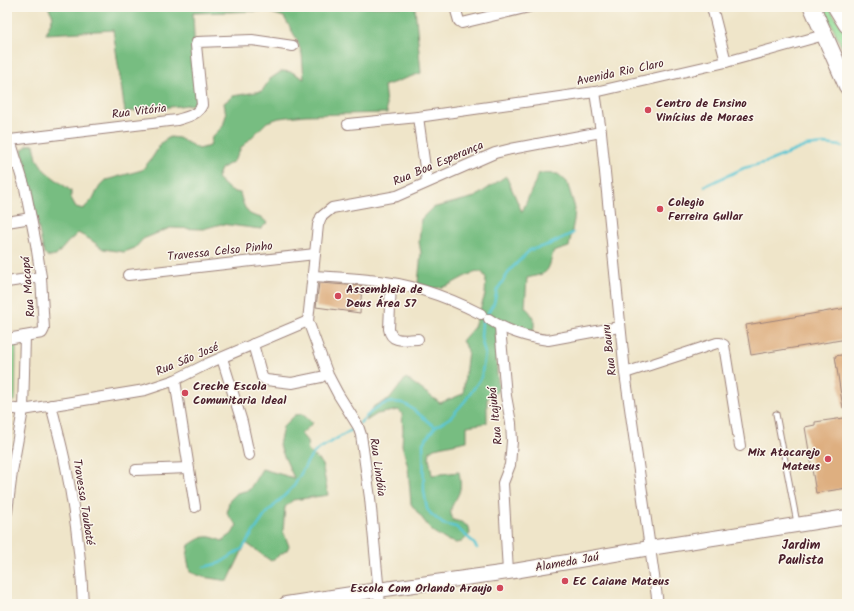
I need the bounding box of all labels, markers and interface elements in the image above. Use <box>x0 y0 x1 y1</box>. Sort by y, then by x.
street label: Avenida Rio Claro <box>575 54 665 91</box>
place label: Centro de Ensino Vinícius de Moraes <box>656 94 754 127</box>
street label: Rua Vitória <box>111 99 168 124</box>
marker: Centro de Ensino Vinícius de Moraes <box>643 105 653 115</box>
street label: Rua Boa Esperança <box>390 136 487 191</box>
place label: Colegio Ferreira Gullar <box>668 193 744 226</box>
marker: Colegio Ferreira Gullar <box>655 204 665 214</box>
street label: Travessa Celso Pinho <box>167 237 274 266</box>
street label: Rua Macapá <box>16 255 41 318</box>
place label: Assembleia de Deus Área 57 <box>346 280 423 313</box>
marker: Assembleia de Deus Área 57 <box>333 291 343 301</box>
street label: Rua Bauru <box>597 323 622 377</box>
street label: Rua São José <box>153 337 222 381</box>
place label: Creche Escola Comunitaria Ideal <box>193 377 287 410</box>
street label: Rua Itajubá <box>483 385 508 446</box>
marker: Creche Escola Comunitaria Ideal <box>180 388 190 398</box>
street label: Rua Lindóia <box>364 437 391 498</box>
place label: Mix Atacarejo Mateus <box>748 443 821 476</box>
marker: Mix Atacarejo Mateus <box>823 454 833 464</box>
street label: Travessa Taubaté <box>67 458 100 547</box>
district label: Jardim Paulista <box>778 535 824 571</box>
street label: Alameda Jaú <box>534 548 601 577</box>
place label: EC Caiane Mateus <box>573 572 670 591</box>
marker: EC Caiane Mateus <box>560 576 570 586</box>
place label: Escola Com Orlando Araujo <box>350 579 493 598</box>
marker: Escola Com Orlando Araujo <box>495 583 505 593</box>

